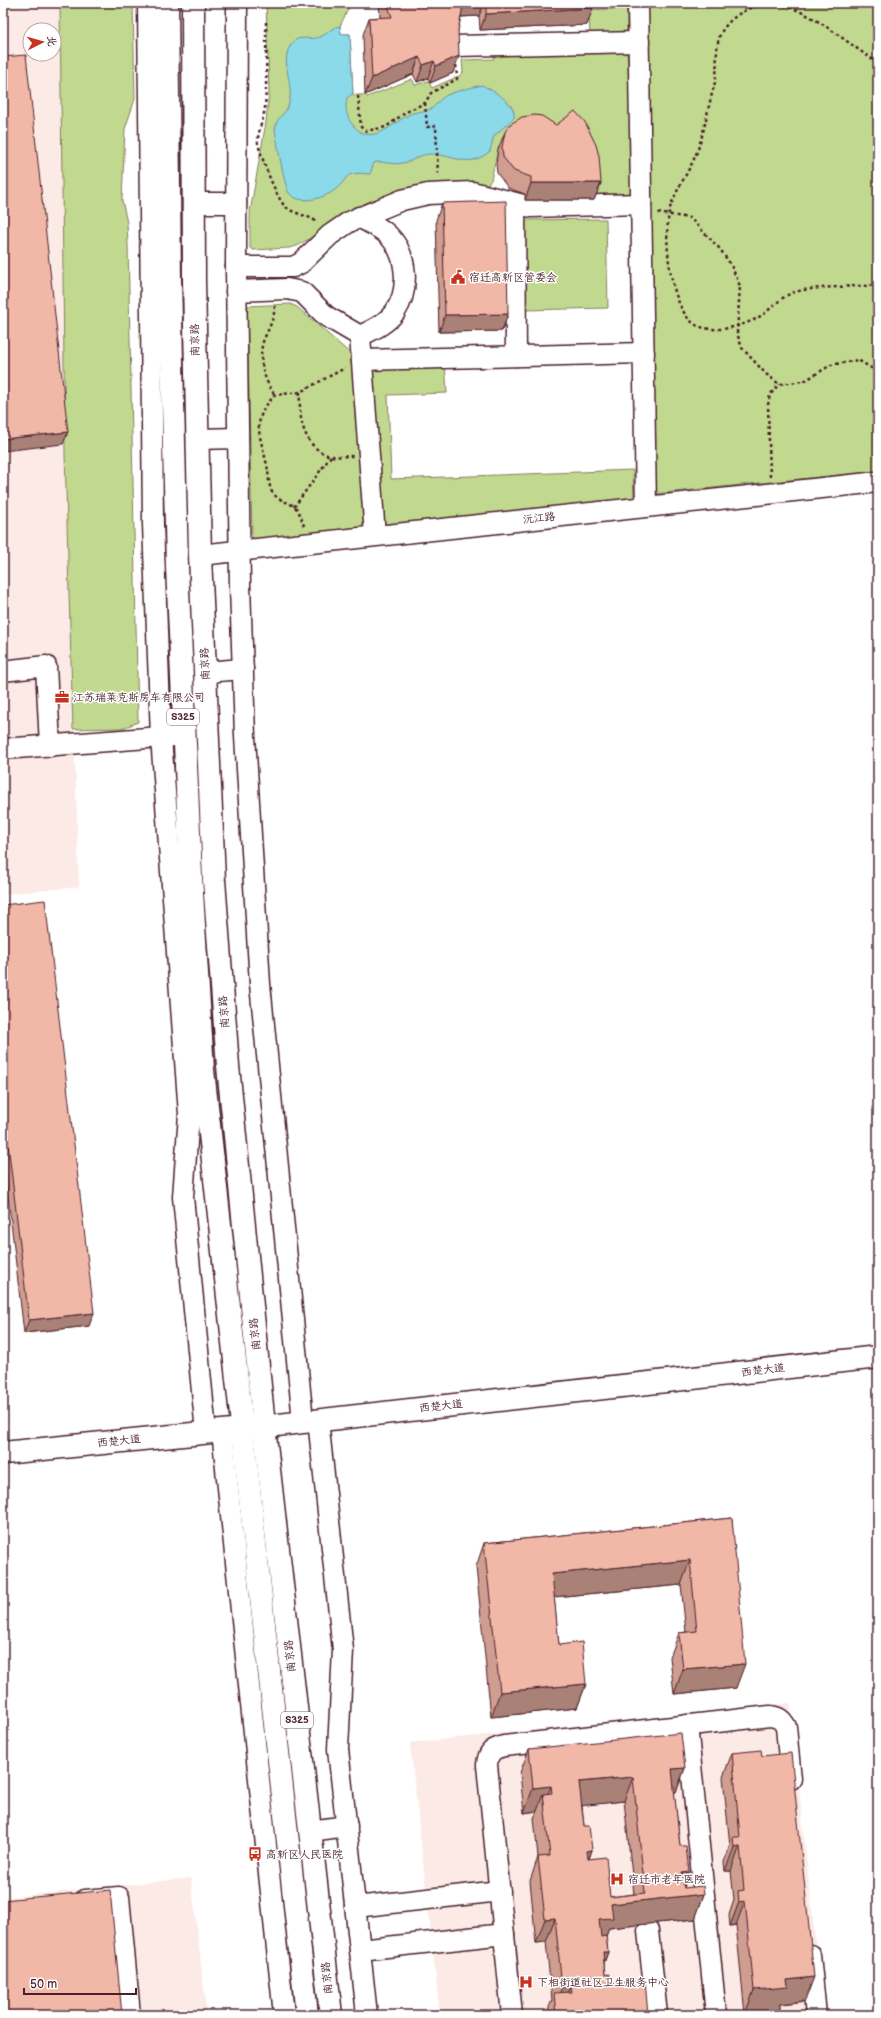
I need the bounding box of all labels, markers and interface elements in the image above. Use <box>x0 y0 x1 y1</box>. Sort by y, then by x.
north arrow <box>22 22 62 62</box>
text: 北 <box>44 35 58 47</box>
public building icon: 宿迁高新区管委会 <box>450 269 466 285</box>
place label: 宿迁高新区管委会 <box>469 271 557 284</box>
street label: 南京路 <box>188 323 202 357</box>
street label: 沅江路 <box>522 510 556 526</box>
street label: 南京路 <box>198 647 212 681</box>
office icon: 江苏瑞莱克斯房车有限公司 <box>54 689 70 705</box>
place label: 江苏瑞莱克斯房车有限公司 <box>73 691 205 704</box>
road number: S325 <box>167 709 199 725</box>
street label: 南京路 <box>216 995 232 1029</box>
street label: 南京路 <box>247 1317 263 1351</box>
street label: 西楚大道 <box>740 1361 786 1379</box>
street label: 西楚大道 <box>418 1397 464 1415</box>
street label: 西楚大道 <box>96 1432 142 1450</box>
street label: 南京路 <box>282 1639 298 1673</box>
road number: S325 <box>281 1712 313 1728</box>
bus stop icon: 高新区人民医院 <box>247 1846 263 1862</box>
place label: 高新区人民医院 <box>266 1848 343 1861</box>
hospital icon: 宿迁市老年医院 <box>609 1871 625 1887</box>
place label: 宿迁市老年医院 <box>628 1873 705 1886</box>
street label: 南京路 <box>319 1961 335 1995</box>
scale bar <box>24 1970 136 1996</box>
hospital icon: 下相街道社区卫生服务中心 <box>518 1974 534 1990</box>
place label: 下相街道社区卫生服务中心 <box>537 1976 669 1989</box>
text: 50 m <box>30 1977 57 1992</box>

